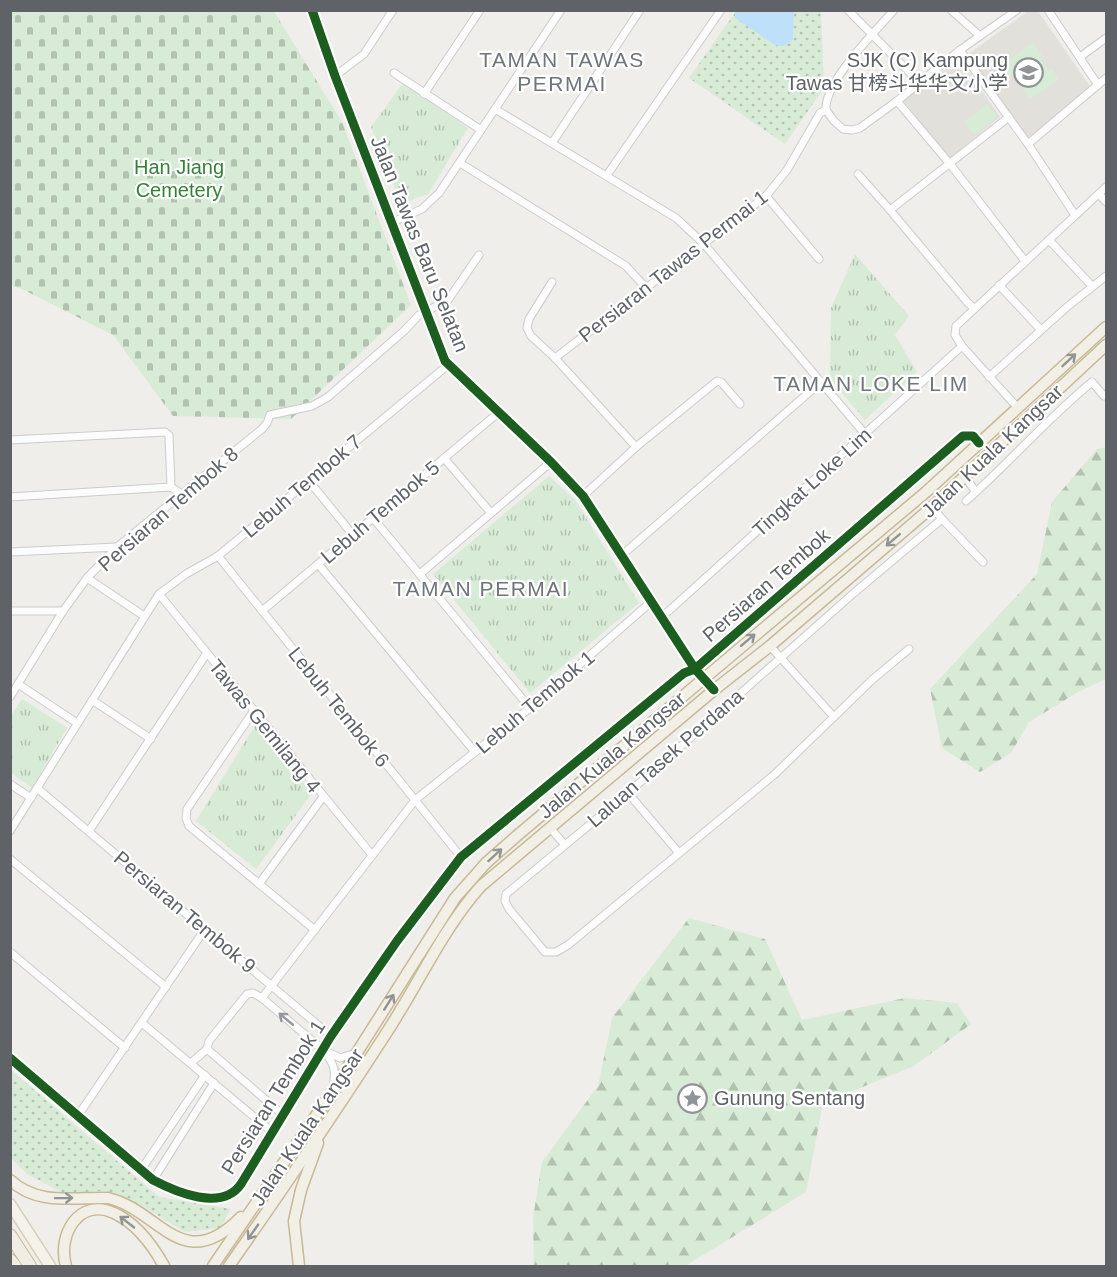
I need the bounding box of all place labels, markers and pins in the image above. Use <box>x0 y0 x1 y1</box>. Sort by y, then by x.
place label: SJK (C) Kampung Tawas 甘榜斗华华文小学 <box>786 49 1008 94</box>
school or university icon: SJK (C) Kampung Tawas 甘榜斗华华文小学 <box>1013 56 1045 88</box>
place icon: Gunung Sentang <box>677 1082 709 1114</box>
place label: Gunung Sentang <box>714 1087 865 1109</box>

